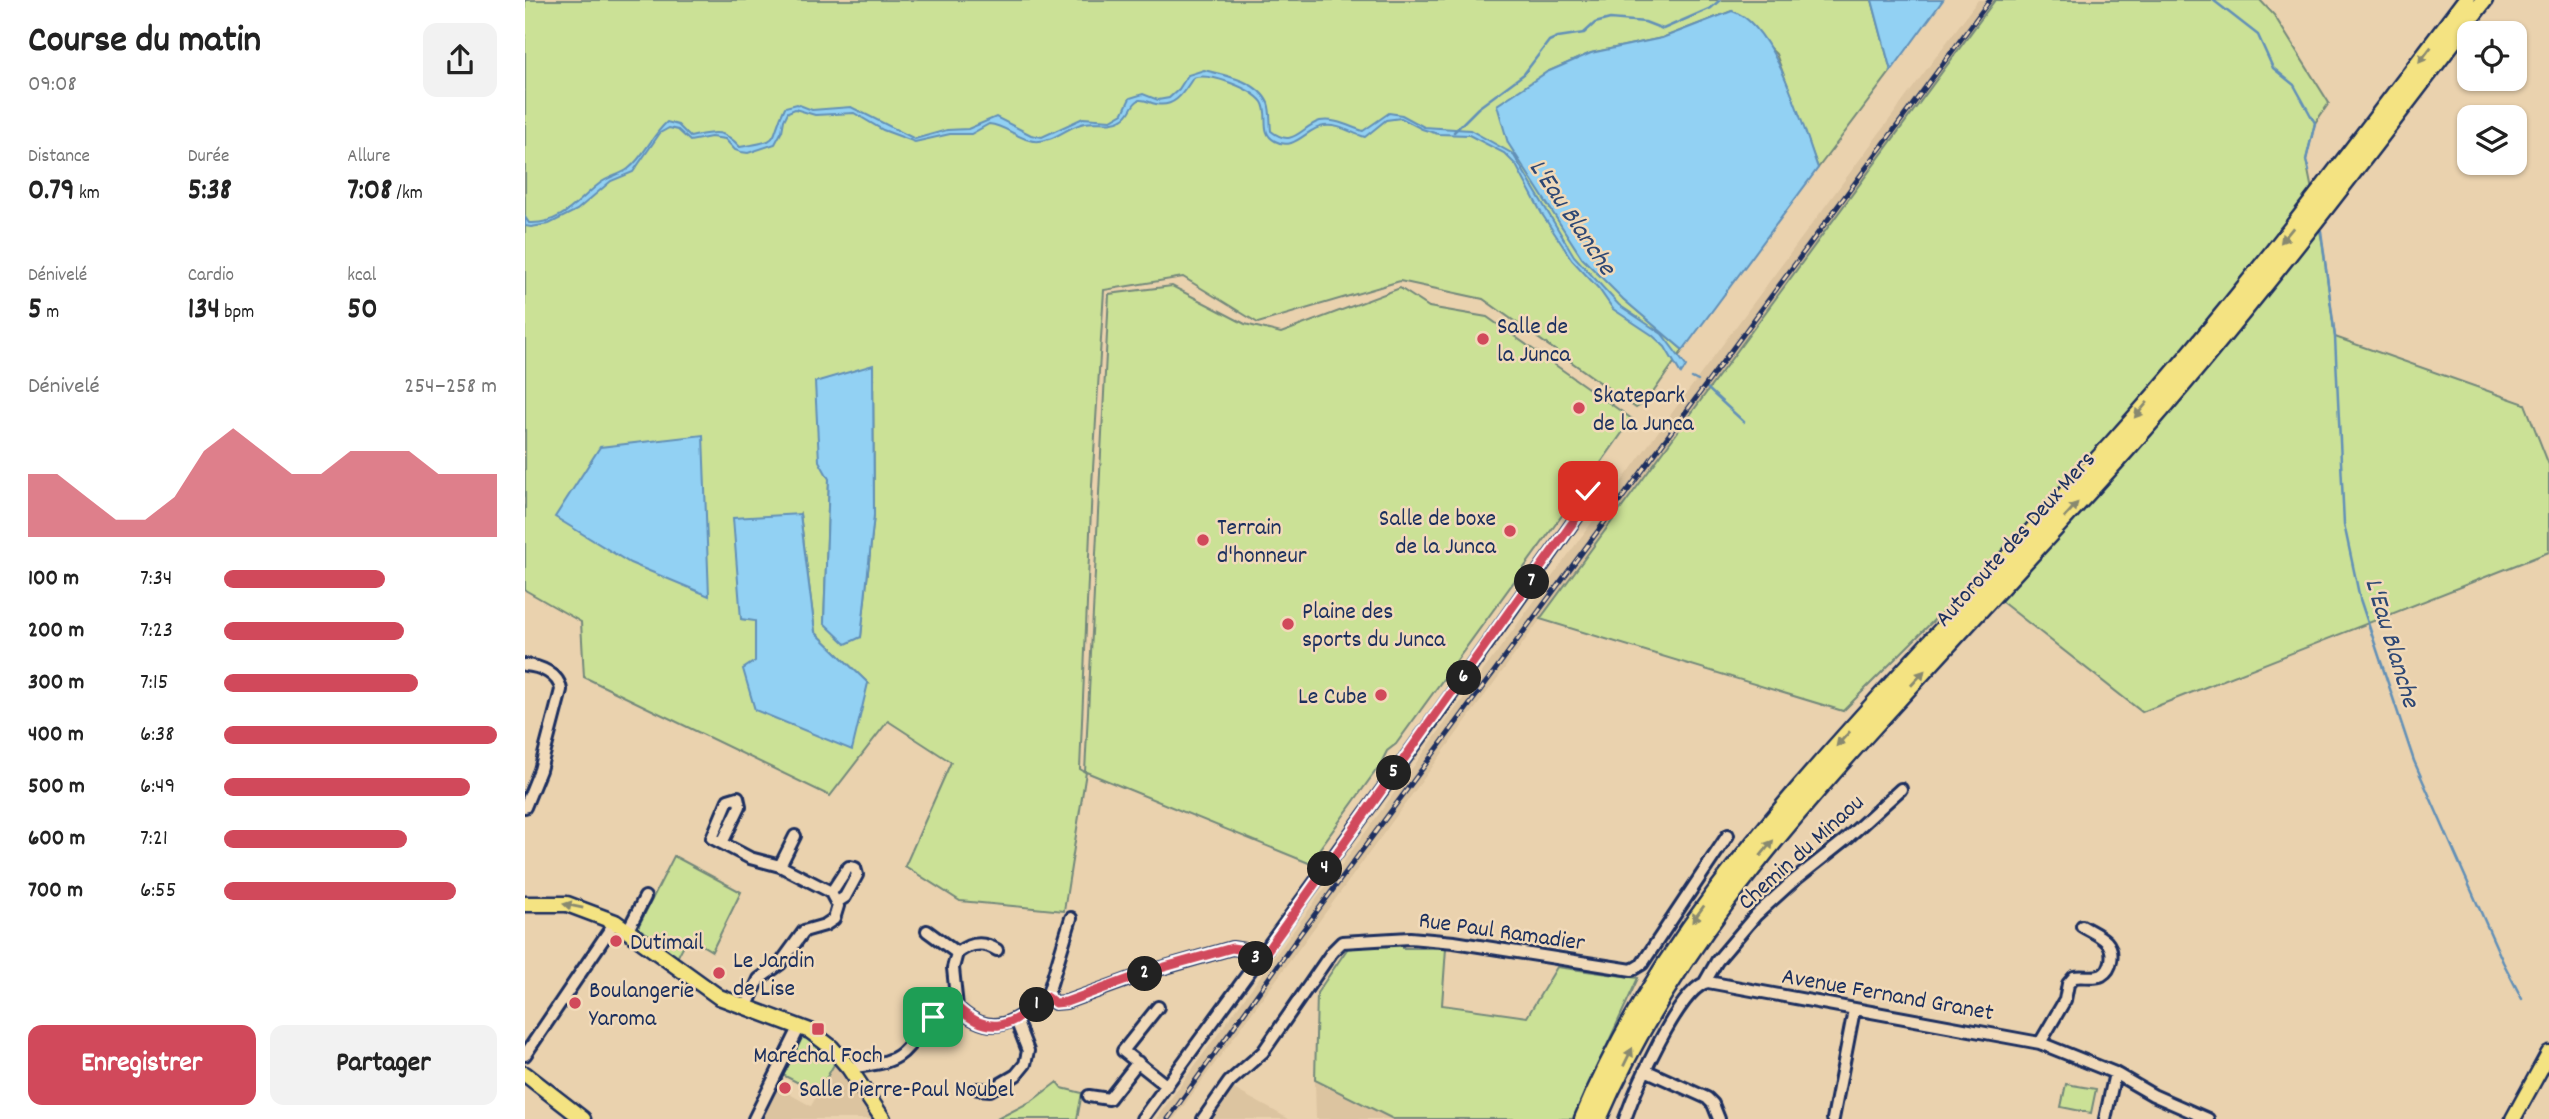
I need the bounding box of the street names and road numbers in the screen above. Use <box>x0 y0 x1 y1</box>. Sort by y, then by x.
street label: Autoroute des Deux Mers <box>1928 444 2105 636</box>
street label: Chemin du Minaou <box>1731 787 1873 919</box>
street label: Rue Paul Ramadier <box>1416 904 1587 961</box>
street label: Avenue Fernand Granet <box>1779 961 1996 1031</box>

